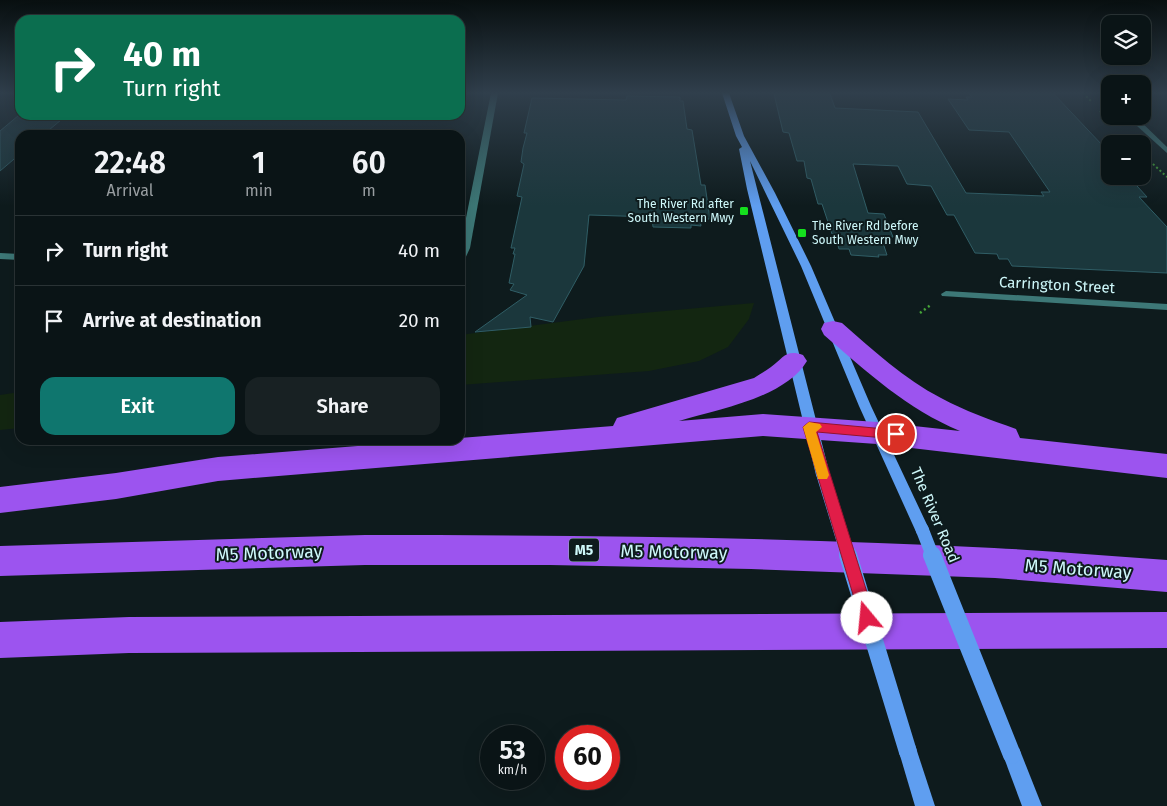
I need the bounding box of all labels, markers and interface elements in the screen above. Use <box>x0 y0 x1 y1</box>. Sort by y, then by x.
map controls <box>1101 15 1151 185</box>
button: layers <box>1101 15 1151 65</box>
text: 40 m <box>123 33 201 75</box>
icon: right <box>40 35 105 100</box>
text: Turn right <box>123 75 220 102</box>
button: + <box>1101 75 1151 125</box>
button: − <box>1101 135 1151 185</box>
text: 22:48 <box>94 145 166 181</box>
text: 1 <box>252 145 266 181</box>
text: 60 <box>352 145 386 181</box>
text: Arrival <box>107 181 153 200</box>
text: min <box>245 181 273 200</box>
text: m <box>362 181 376 200</box>
place label: The River Rd after South Western Mwy <box>628 197 734 225</box>
marker: The River Rd after South Western Mwy <box>738 205 750 217</box>
place label: The River Rd before South Western Mwy <box>812 219 919 247</box>
marker: The River Rd before South Western Mwy <box>796 227 808 239</box>
icon: right <box>40 237 68 265</box>
text: Turn right <box>83 239 168 262</box>
text: 40 m <box>398 239 440 262</box>
street label: Carrington Street <box>998 273 1116 297</box>
icon: arrive <box>40 307 68 335</box>
text: Arrive at destination <box>83 309 262 332</box>
text: 20 m <box>399 309 440 332</box>
button: Exit <box>40 377 235 435</box>
button: Share <box>245 377 440 435</box>
pin <box>875 413 917 455</box>
icon: arrive <box>882 420 910 448</box>
street label: The River Road <box>907 465 963 565</box>
road number: M5 <box>569 538 599 562</box>
street label: M5 Motorway <box>215 540 323 566</box>
street label: M5 Motorway <box>620 540 728 564</box>
street label: M5 Motorway <box>1024 554 1132 584</box>
position arrow <box>840 591 892 643</box>
speed limit sign: 60 <box>555 725 620 790</box>
text: 53 <box>499 736 526 766</box>
text: km/h <box>498 763 527 777</box>

